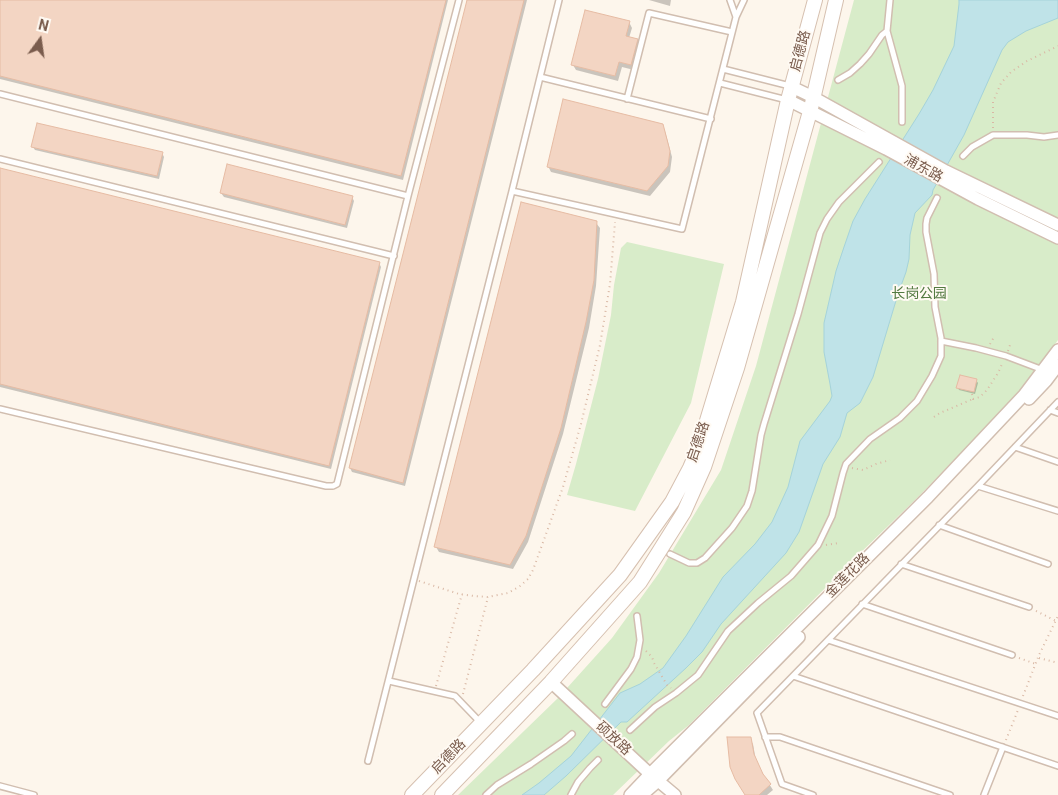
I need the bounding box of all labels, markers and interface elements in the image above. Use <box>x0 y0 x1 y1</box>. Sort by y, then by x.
north arrow <box>15 15 65 65</box>
text: N <box>37 16 50 34</box>
street label: 启德路 <box>787 29 815 73</box>
street label: 浦东路 <box>901 151 945 187</box>
park label: 长岗公园 <box>891 286 947 302</box>
street label: 启德路 <box>684 419 714 465</box>
street label: 金莲花路 <box>822 550 874 602</box>
street label: 硕放路 <box>592 719 634 759</box>
street label: 启德路 <box>428 736 470 778</box>

